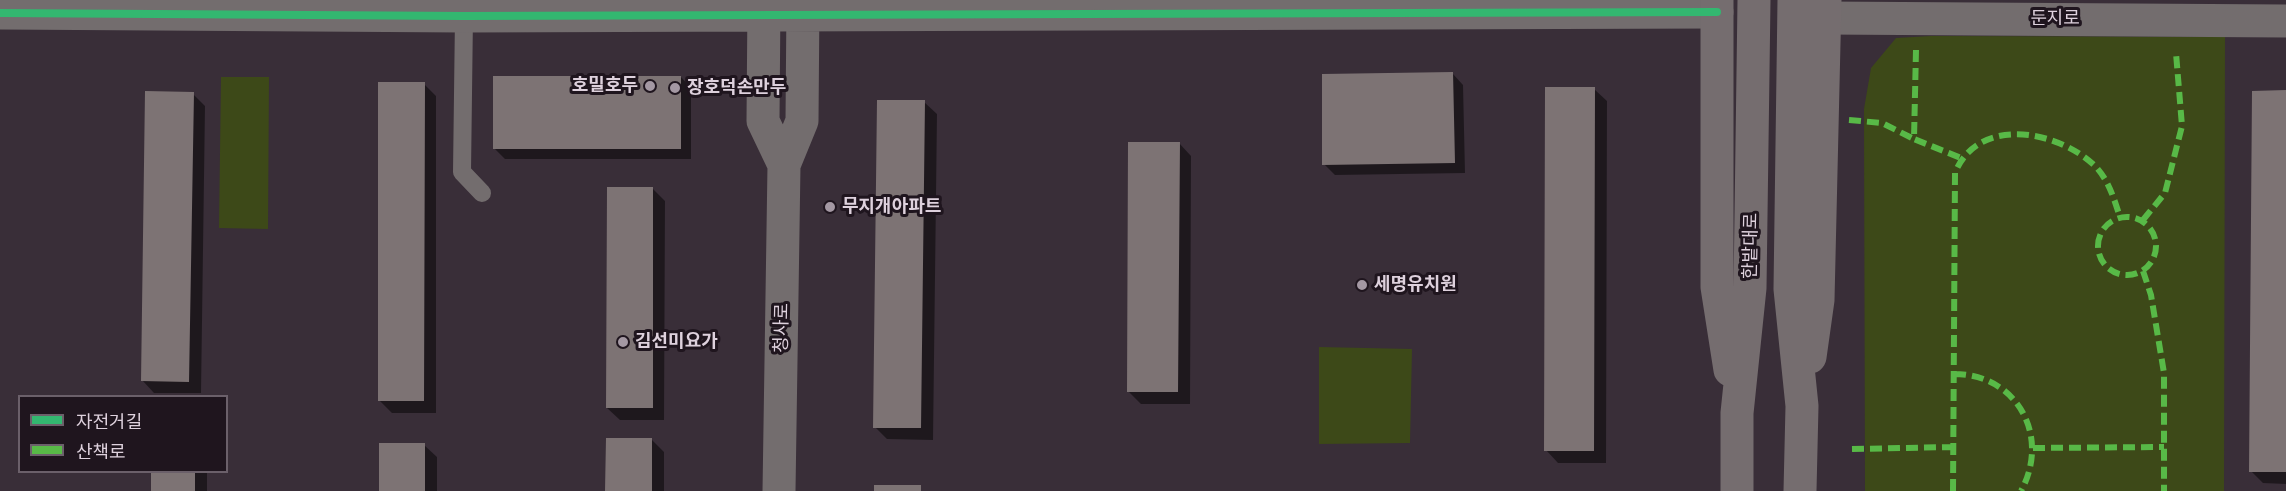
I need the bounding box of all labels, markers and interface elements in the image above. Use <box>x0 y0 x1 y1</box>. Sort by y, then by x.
street label: 둔지로 <box>2030 8 2080 30</box>
place label: 호밀호두 <box>572 75 638 97</box>
place label: 장호덕손만두 <box>687 77 786 99</box>
marker: 호밀호두 <box>643 79 657 93</box>
marker: 장호덕손만두 <box>668 81 682 95</box>
place label: 무지개아파트 <box>842 196 941 218</box>
marker: 무지개아파트 <box>823 200 837 214</box>
street label: 한밭대로 <box>1740 213 1762 279</box>
place label: 세명유치원 <box>1374 274 1457 296</box>
marker: 세명유치원 <box>1355 278 1369 292</box>
street label: 청사로 <box>771 303 793 353</box>
place label: 김선미요가 <box>635 331 718 353</box>
marker: 김선미요가 <box>616 335 630 349</box>
legend <box>18 395 228 473</box>
text: 자전거길 <box>76 411 142 432</box>
text: 산책로 <box>76 441 126 462</box>

